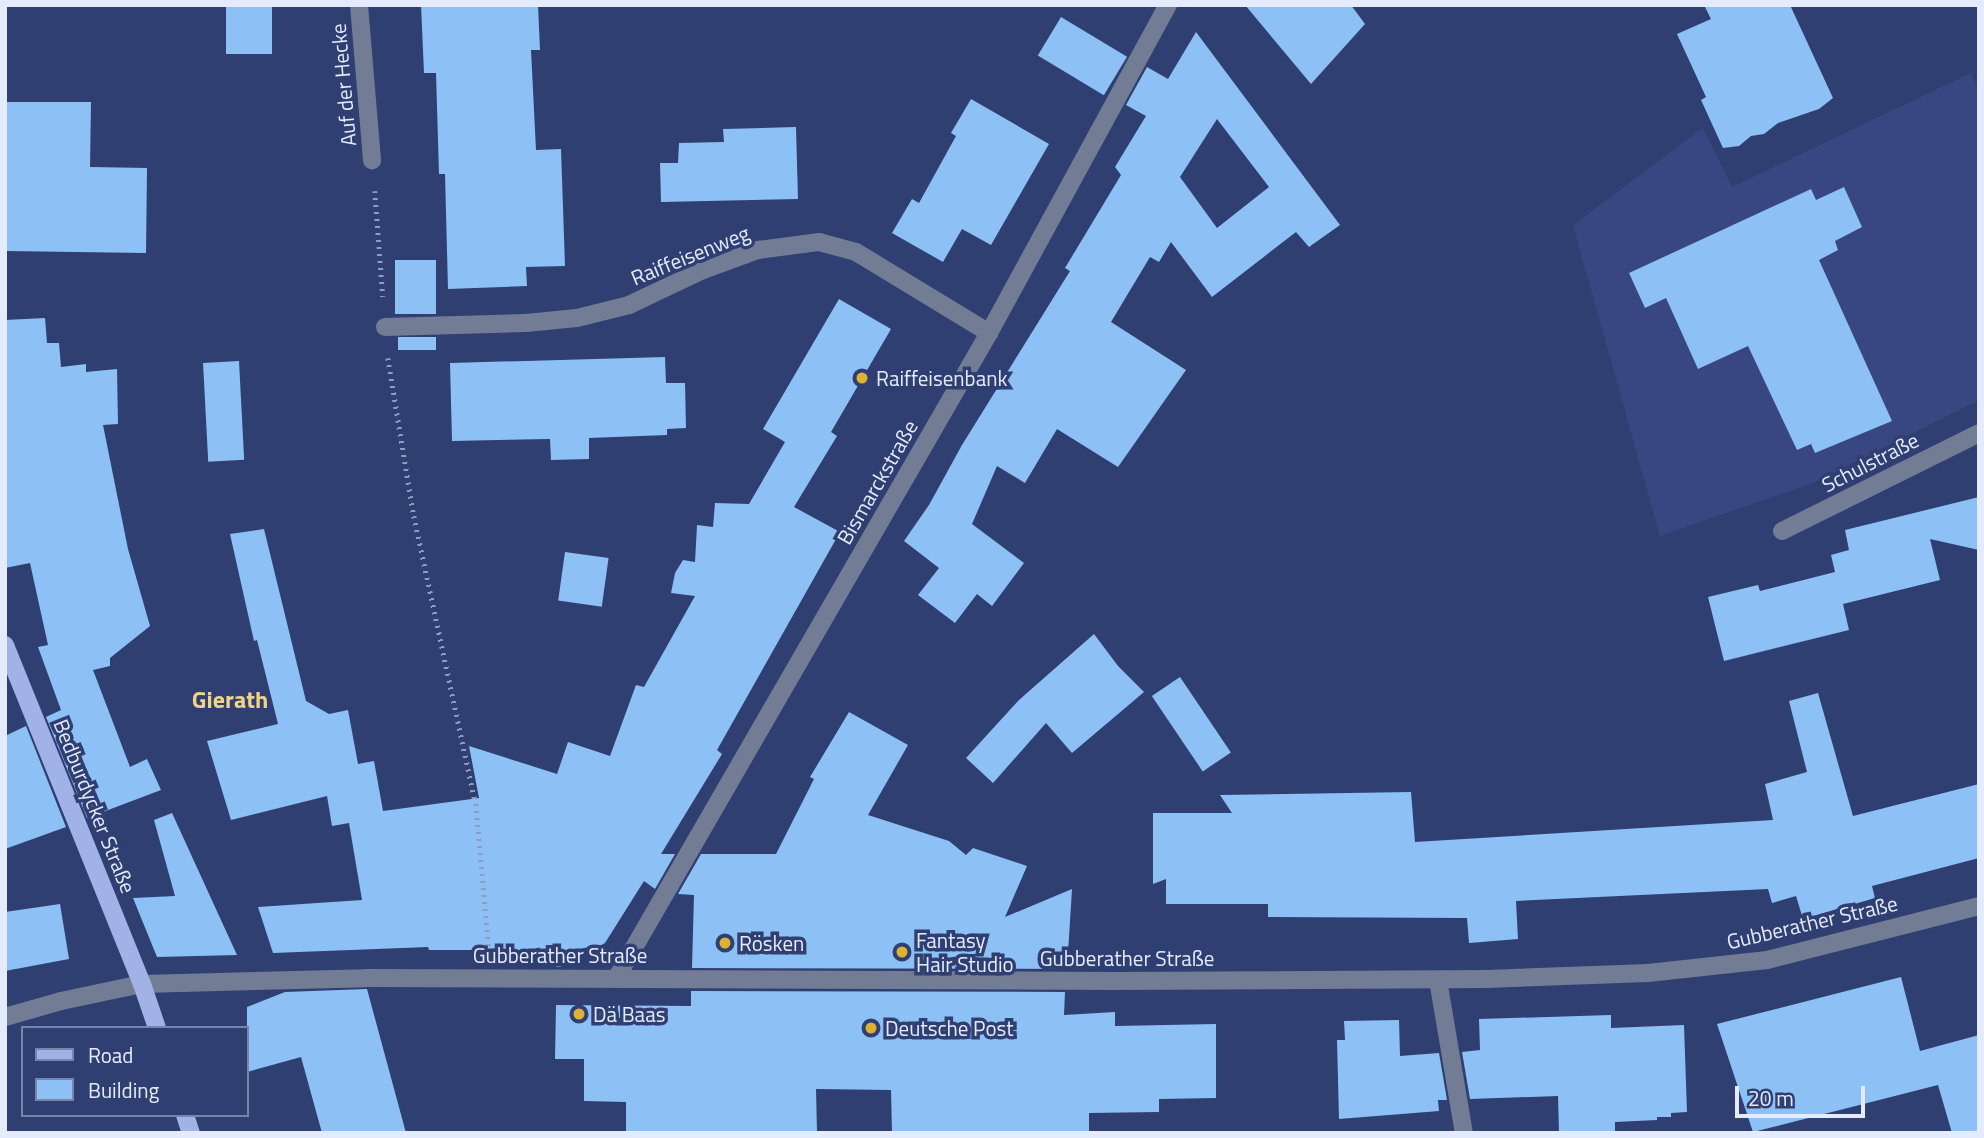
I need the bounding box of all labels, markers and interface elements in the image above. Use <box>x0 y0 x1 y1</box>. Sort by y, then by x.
street label: Auf der Hecke <box>325 23 361 147</box>
street label: Raiffeisenweg <box>627 220 753 290</box>
place label: Raiffeisenbank <box>876 365 1008 391</box>
marker: Raiffeisenbank <box>854 370 870 386</box>
street label: Bismarckstraße <box>831 415 923 549</box>
street label: Schulstraße <box>1817 427 1923 497</box>
district label: Gierath <box>192 686 268 714</box>
street label: Bedburdycker Straße <box>49 715 141 897</box>
street label: Gubberather Straße <box>1724 890 1900 954</box>
place label: Fantasy Hair Studio <box>916 927 1014 977</box>
place label: Rösken <box>739 930 804 956</box>
marker: Rösken <box>717 935 733 951</box>
street label: Gubberather Straße <box>473 942 647 968</box>
marker: Fantasy Hair Studio <box>894 944 910 960</box>
street label: Gubberather Straße <box>1040 945 1214 971</box>
place label: Dä Baas <box>593 1001 665 1027</box>
marker: Dä Baas <box>571 1006 587 1022</box>
place label: Deutsche Post <box>885 1015 1014 1041</box>
marker: Deutsche Post <box>863 1020 879 1036</box>
legend <box>21 1026 248 1117</box>
text: Road <box>88 1039 133 1071</box>
scale bar <box>1739 1072 1868 1116</box>
text: Building <box>88 1074 159 1106</box>
text: 20 m <box>1748 1082 1794 1114</box>

